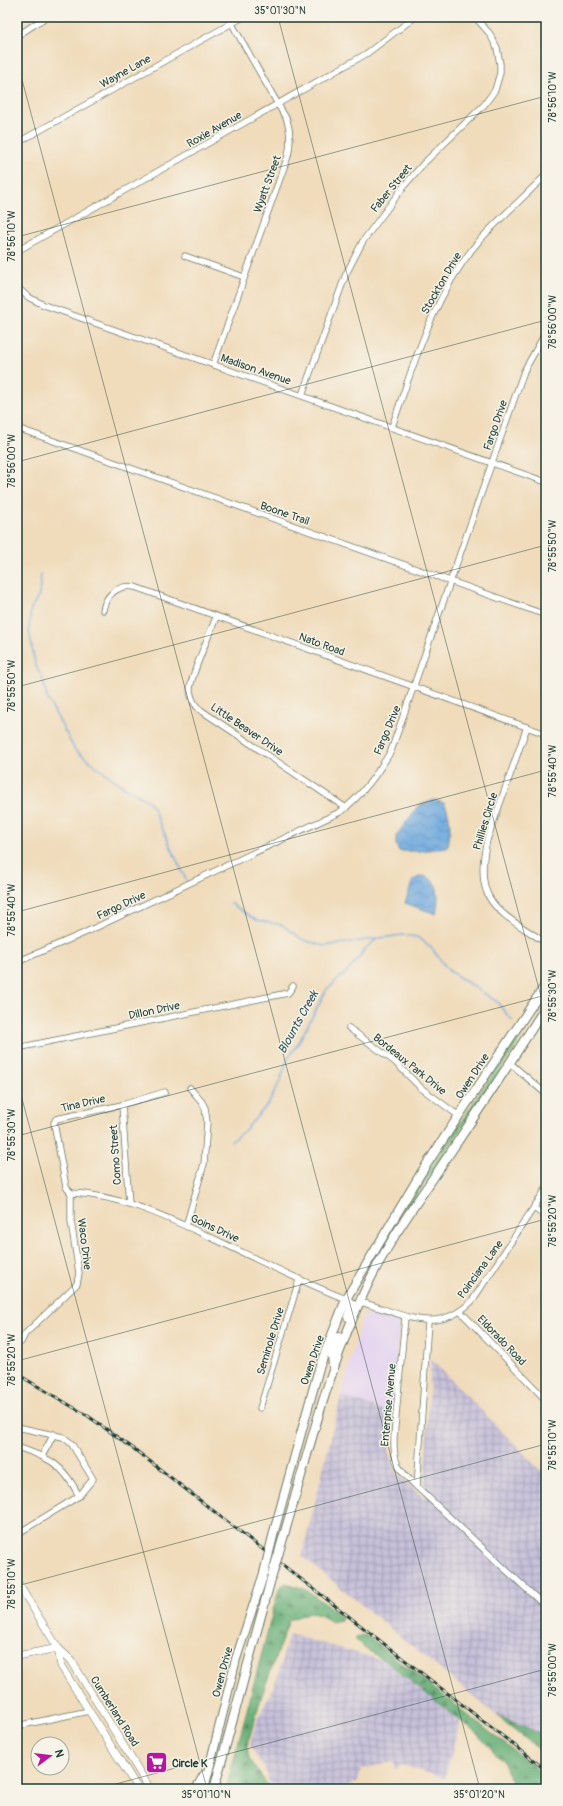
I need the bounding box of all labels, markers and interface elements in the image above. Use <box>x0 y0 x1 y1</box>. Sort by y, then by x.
text: 35°01'30"N <box>254 5 306 17</box>
street label: Wayne Lane <box>98 52 153 91</box>
text: 78°56'10"W <box>547 71 559 123</box>
street label: Roxie Avenue <box>184 108 245 150</box>
street label: Wyatt Street <box>251 153 284 215</box>
street label: Faber Street <box>368 161 415 215</box>
text: 78°56'10"W <box>6 210 18 262</box>
street label: Stockton Drive <box>418 250 465 316</box>
text: 78°56'00"W <box>547 294 559 349</box>
street label: Madison Avenue <box>219 351 293 388</box>
street label: Fargo Drive <box>481 398 510 452</box>
text: 78°56'00"W <box>6 433 18 488</box>
street label: Boone Trail <box>258 499 311 528</box>
text: 78°55'50"W <box>547 519 559 572</box>
street label: Nato Road <box>297 630 346 659</box>
text: 78°55'50"W <box>6 659 18 712</box>
street label: Little Beaver Drive <box>208 700 286 759</box>
street label: Fargo Drive <box>371 703 404 757</box>
text: 78°55'40"W <box>547 744 559 797</box>
street label: Phillies Circle <box>471 790 501 852</box>
text: 78°55'40"W <box>6 883 18 936</box>
street label: Fargo Drive <box>95 888 148 922</box>
text: 78°55'30"W <box>547 969 559 1022</box>
water label: Blounts Creek <box>275 987 322 1056</box>
street label: Dillon Drive <box>127 999 181 1022</box>
street label: Bordeaux Park Drive <box>371 1031 449 1098</box>
street label: Owen Drive <box>453 1051 492 1101</box>
street label: Tina Drive <box>60 1092 107 1115</box>
text: 78°55'30"W <box>6 1108 18 1161</box>
street label: Como Street <box>107 1124 124 1185</box>
text: 78°55'20"W <box>547 1194 559 1247</box>
street label: Goins Drive <box>189 1212 242 1246</box>
street label: Waco Drive <box>75 1218 94 1271</box>
street label: Poinciana Lane <box>455 1237 506 1301</box>
street label: Seminole Drive <box>254 1305 287 1376</box>
street label: Eldorado Road <box>474 1313 529 1368</box>
text: 78°55'20"W <box>6 1333 18 1386</box>
street label: Owen Drive <box>298 1333 327 1387</box>
street label: Enterprise Avenue <box>378 1362 399 1447</box>
text: 78°55'10"W <box>547 1419 559 1470</box>
text: 78°55'10"W <box>6 1558 18 1609</box>
text: 78°55'00"W <box>547 1643 559 1697</box>
street label: Owen Drive <box>210 1645 236 1699</box>
street label: Cumberland Road <box>88 1674 141 1749</box>
north arrow <box>30 1736 70 1776</box>
text: N <box>52 1748 67 1759</box>
supermarket icon: Circle K <box>144 1750 170 1776</box>
place label: Circle K <box>172 1757 208 1770</box>
text: 35°01'10"N <box>181 1789 231 1801</box>
text: 35°01'20"N <box>453 1789 505 1801</box>

